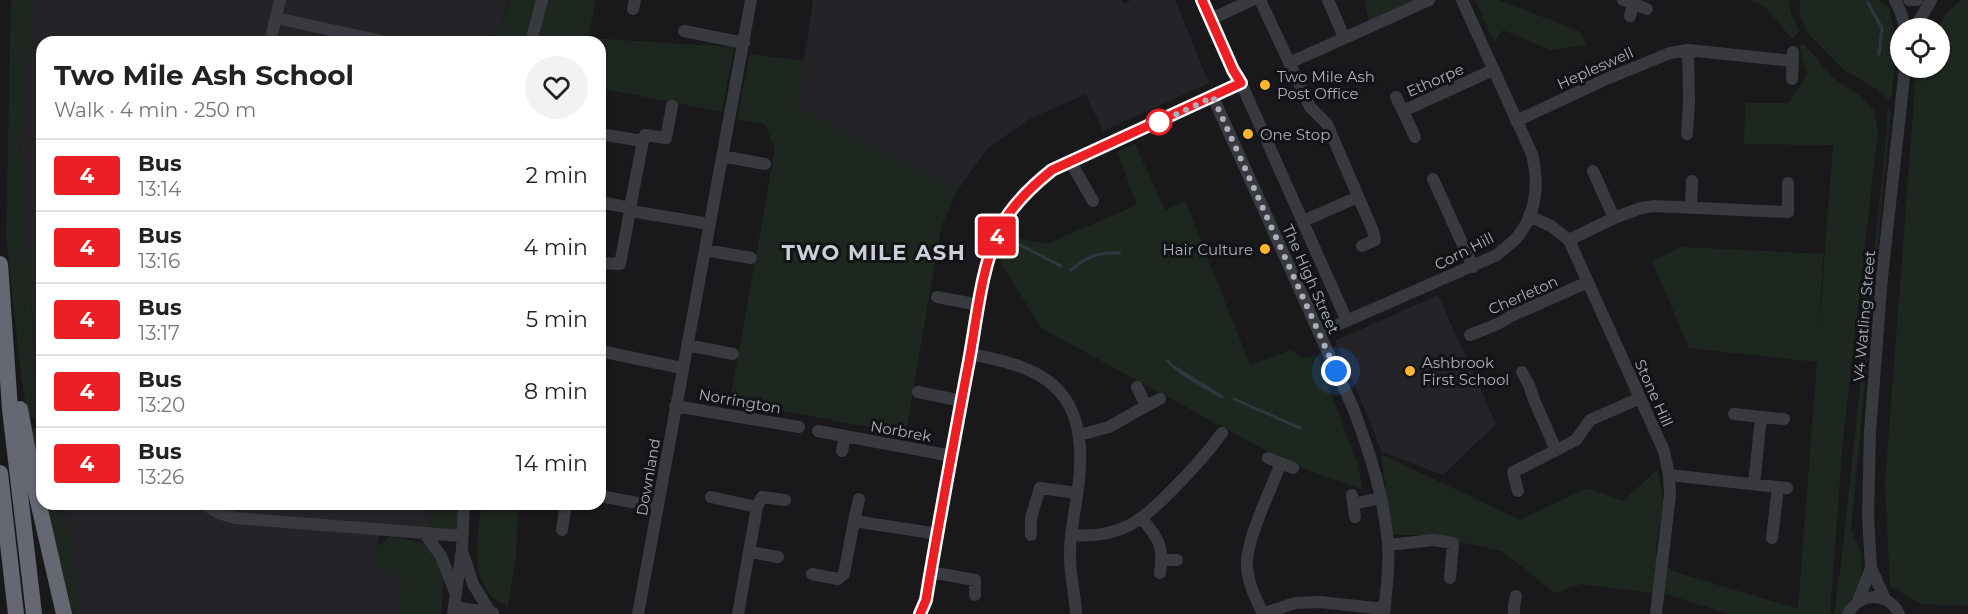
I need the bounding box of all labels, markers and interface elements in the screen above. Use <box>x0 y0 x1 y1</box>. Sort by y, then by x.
map controls <box>1890 18 1950 78</box>
button: locate <box>1890 18 1950 78</box>
street label: Hepleswell <box>1554 43 1636 93</box>
button: heart <box>525 56 588 119</box>
text: Two Mile Ash School <box>54 58 354 92</box>
street label: Ethorpe <box>1403 59 1467 101</box>
place label: Two Mile Ash Post Office <box>1277 67 1375 103</box>
marker: Two Mile Ash Post Office <box>1258 78 1272 92</box>
text: Walk · 4 min · 250 m <box>54 98 256 122</box>
unlabelled marker <box>1146 109 1172 135</box>
place label: One Stop <box>1260 125 1330 144</box>
marker: One Stop <box>1241 127 1255 141</box>
text: Bus <box>138 150 182 177</box>
text: 2 min <box>526 162 588 189</box>
text: 4 <box>80 163 94 188</box>
text: 13:14 <box>138 177 181 201</box>
line badge: 4 <box>978 216 1016 256</box>
street label: The High Street <box>1278 221 1344 337</box>
text: Bus <box>138 222 182 249</box>
text: 4 <box>990 224 1004 249</box>
street label: Corn Hill <box>1431 228 1497 274</box>
text: 4 min <box>524 234 588 261</box>
text: 4 <box>80 235 94 260</box>
district label: TWO MILE ASH <box>782 240 966 265</box>
place label: Hair Culture <box>1163 240 1253 259</box>
marker: Hair Culture <box>1258 242 1272 256</box>
text: 13:16 <box>138 249 180 273</box>
street label: V4 Watling Street <box>1849 250 1879 382</box>
street label: Cherleton <box>1485 271 1561 319</box>
text: Bus <box>138 294 182 321</box>
text: 5 min <box>526 306 588 333</box>
text: 4 <box>80 307 94 332</box>
text: 13:17 <box>138 321 180 345</box>
place label: Ashbrook First School <box>1422 353 1509 389</box>
your location <box>1321 356 1351 386</box>
street label: Stone Hill <box>1631 356 1677 430</box>
marker: Ashbrook First School <box>1403 364 1417 378</box>
text: Bus <box>138 366 182 393</box>
text: 8 min <box>524 378 588 405</box>
text: 4 <box>80 379 94 404</box>
street label: Norrington <box>697 384 783 418</box>
text: 13:20 <box>138 393 185 417</box>
street label: Norbrek <box>869 416 933 446</box>
street label: Downland <box>632 437 664 517</box>
text: Bus <box>138 438 182 465</box>
text: 14 min <box>516 450 588 477</box>
text: 4 <box>80 451 94 476</box>
text: 13:26 <box>138 465 184 489</box>

